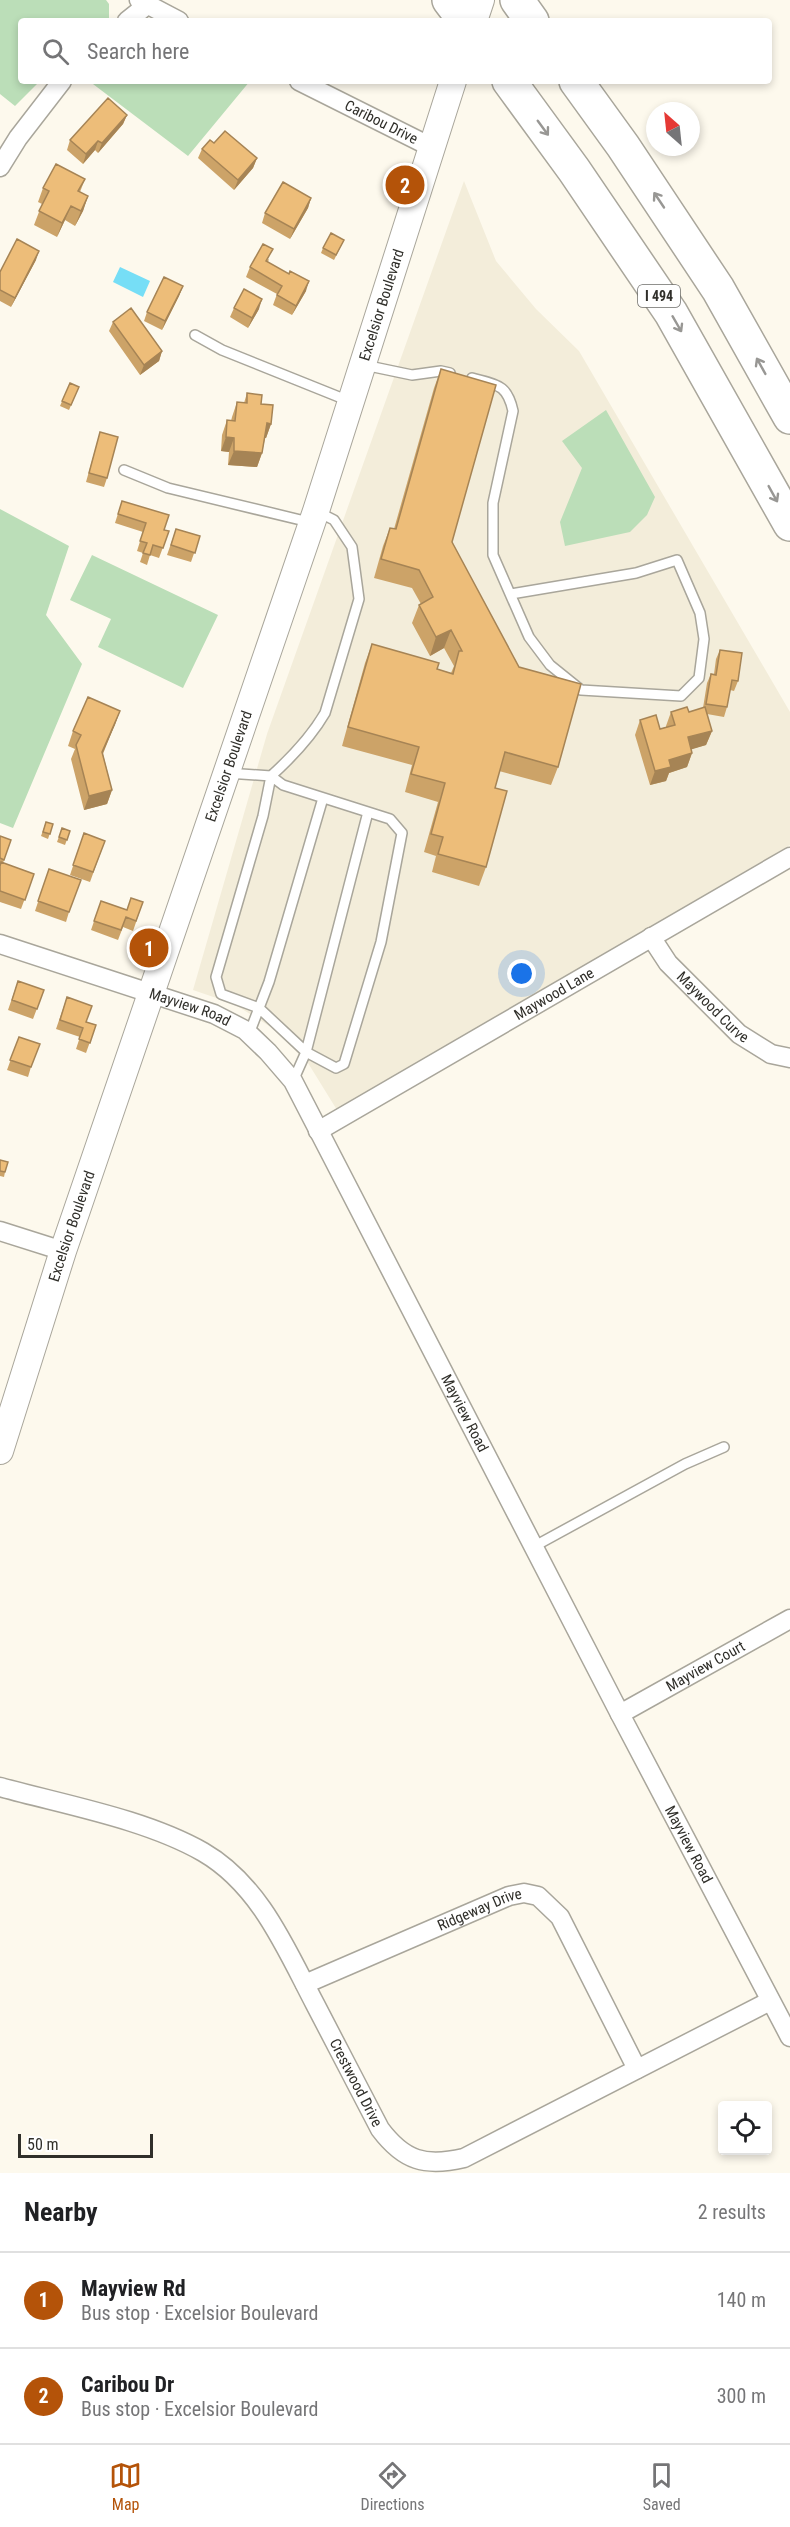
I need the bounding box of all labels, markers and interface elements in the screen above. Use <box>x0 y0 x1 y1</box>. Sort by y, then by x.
search box <box>18 18 772 84</box>
icon: search <box>39 35 72 68</box>
text: Search here <box>87 39 189 64</box>
street label: Caribou Drive <box>342 96 421 148</box>
north arrow <box>646 102 700 156</box>
one-way arrow <box>537 120 549 136</box>
pin: 2 <box>386 162 424 207</box>
one-way arrow <box>653 192 665 209</box>
street label: Excelsior Boulevard <box>355 247 408 363</box>
road number: I 494 <box>638 285 680 307</box>
one-way arrow <box>671 315 683 332</box>
one-way arrow <box>755 357 766 375</box>
one-way arrow <box>768 484 779 502</box>
street label: Excelsior Boulevard <box>201 708 256 824</box>
pin: 1 <box>130 926 168 970</box>
your location <box>507 959 536 988</box>
street label: Maywood Lane <box>511 964 597 1024</box>
street label: Maywood Curve <box>673 968 752 1047</box>
street label: Mayview Road <box>147 984 234 1030</box>
street label: Excelsior Boulevard <box>45 1168 99 1284</box>
street label: Mayview Road <box>437 1371 492 1455</box>
street label: Mayview Court <box>663 1637 748 1695</box>
street label: Mayview Road <box>661 1803 716 1886</box>
street label: Ridgeway Drive <box>435 1885 523 1935</box>
street label: Crestwood Drive <box>326 2036 386 2130</box>
map controls <box>718 2101 772 2155</box>
button: locate <box>718 2101 772 2155</box>
scale bar <box>18 2131 153 2158</box>
text: 50 m <box>27 2135 59 2154</box>
text: Nearby <box>24 2197 98 2227</box>
text: 2 results <box>698 2200 766 2224</box>
text: Mayview Rd <box>81 2276 186 2301</box>
text: 1 <box>38 2288 49 2312</box>
text: 140 m <box>717 2288 766 2312</box>
text: Bus stop · Excelsior Boulevard <box>81 2301 319 2325</box>
text: Caribou Dr <box>81 2372 174 2397</box>
text: 2 <box>38 2384 49 2408</box>
text: 300 m <box>717 2384 766 2408</box>
text: Bus stop · Excelsior Boulevard <box>81 2397 319 2421</box>
tab: Map <box>109 2459 142 2514</box>
tab: Directions <box>361 2459 424 2514</box>
tab: Saved <box>643 2459 681 2514</box>

